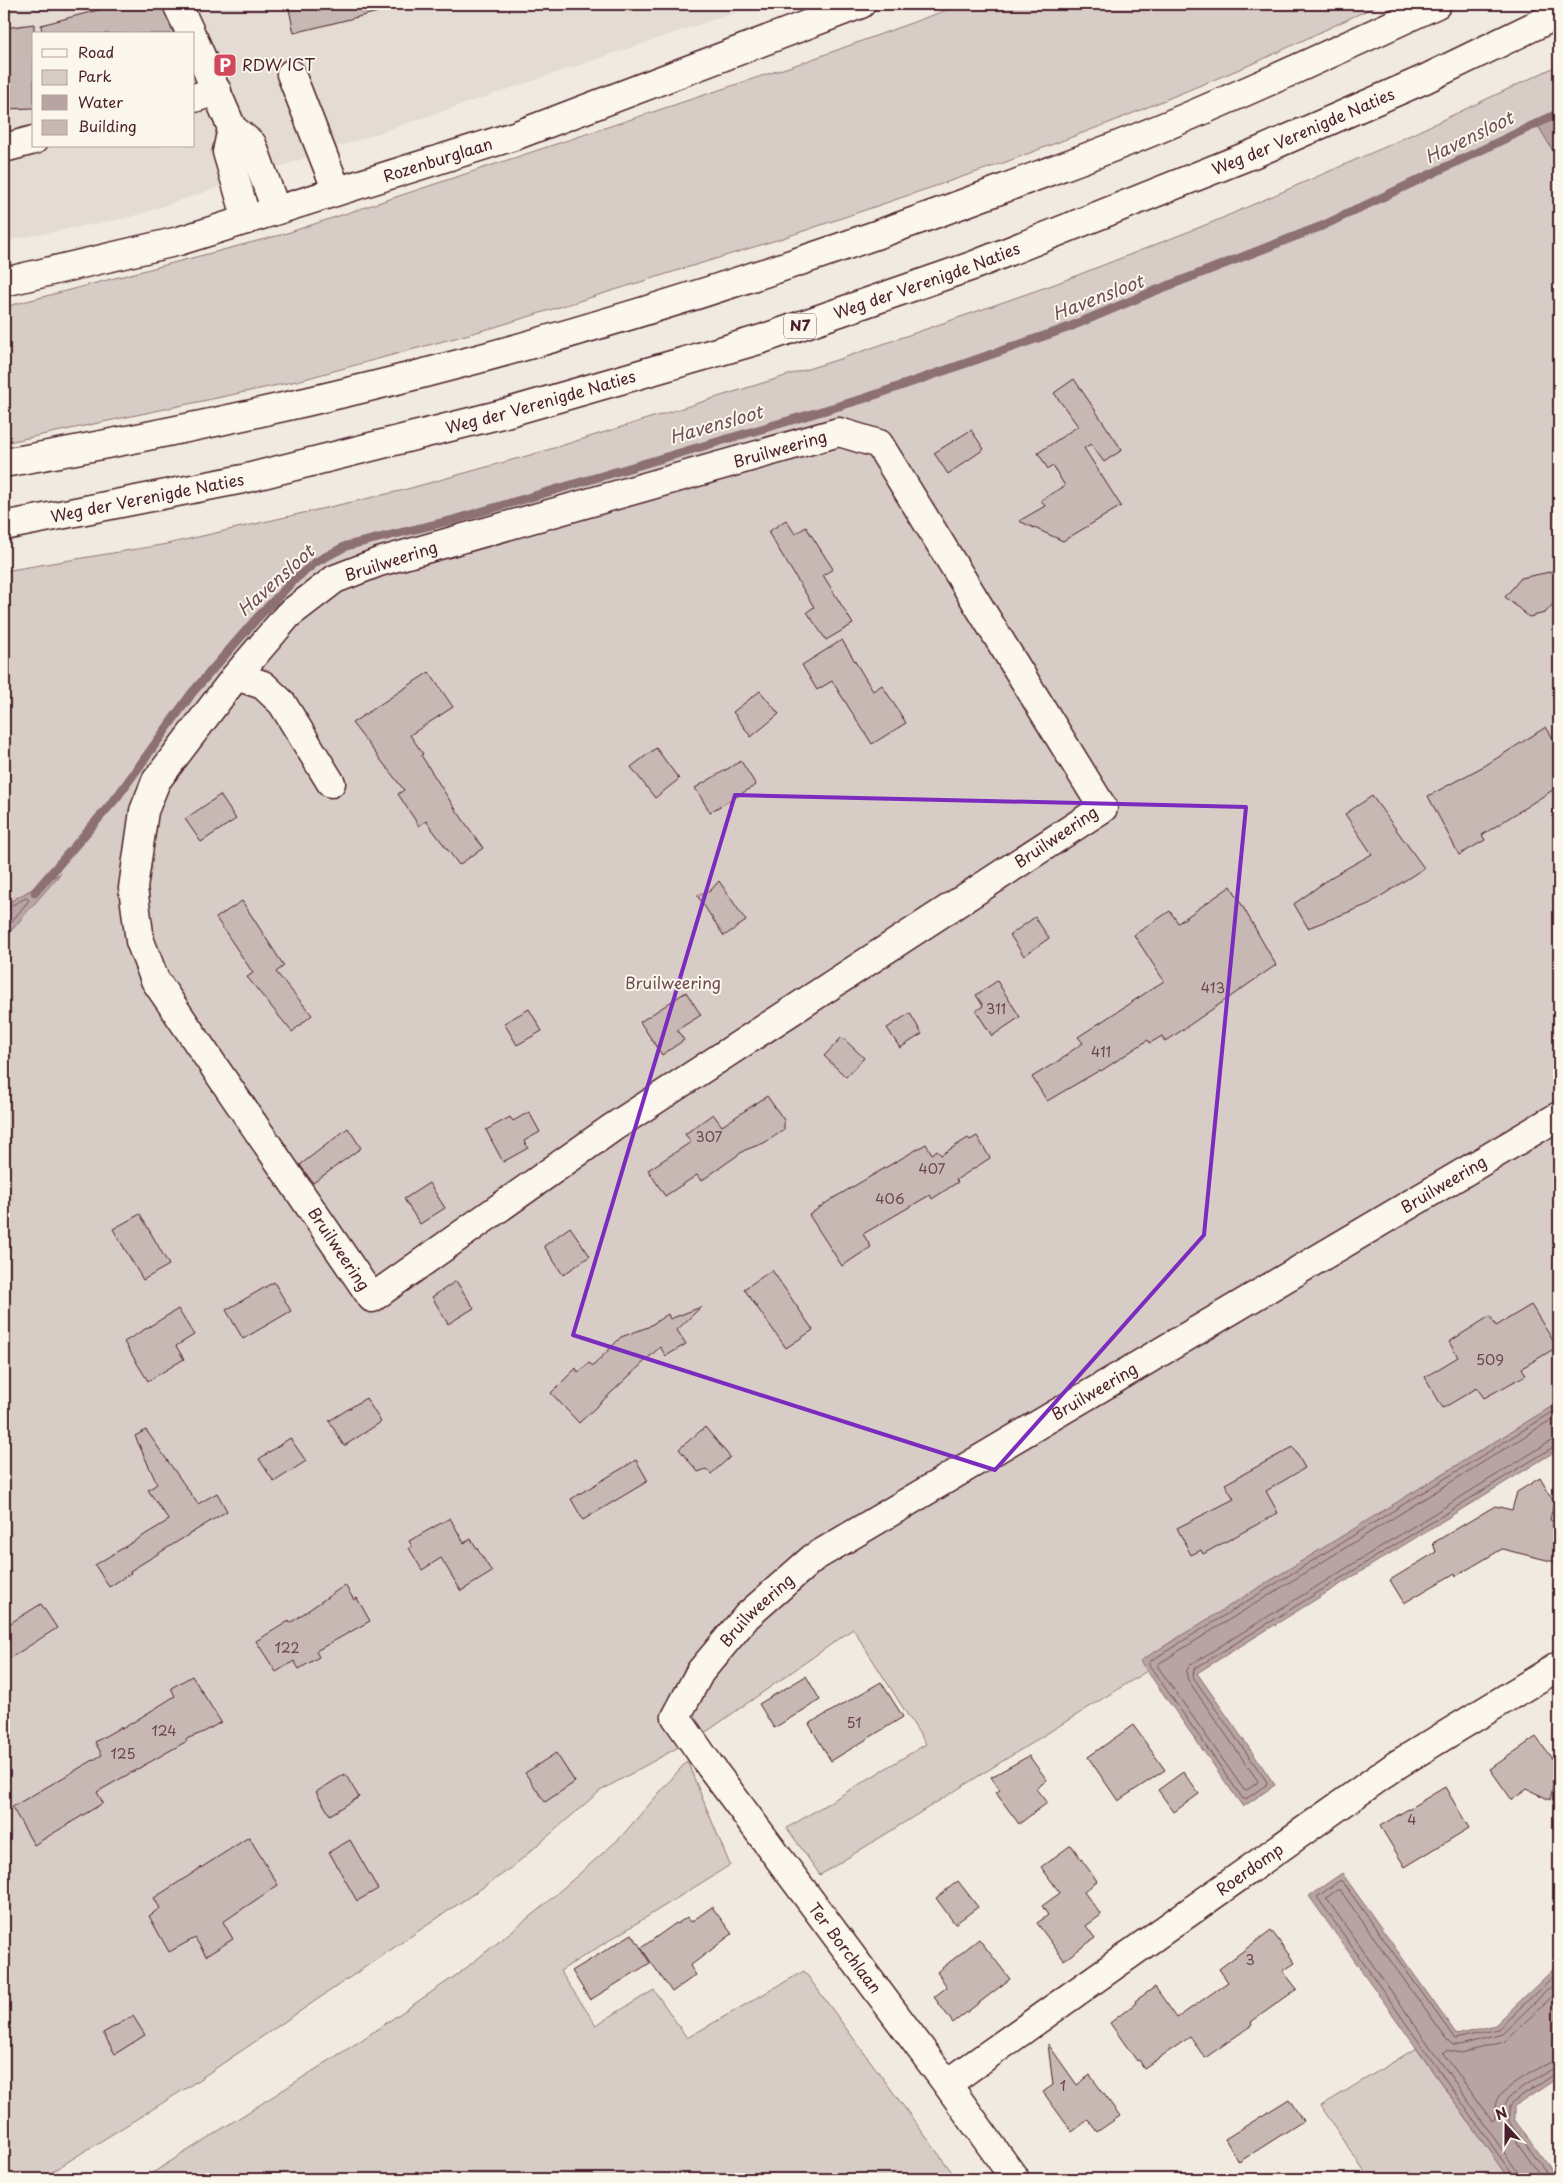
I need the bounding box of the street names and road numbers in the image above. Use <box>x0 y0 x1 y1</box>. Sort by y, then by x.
street label: Weg der Verenigde Naties <box>1208 81 1398 180</box>
street label: Rozenburglaan <box>380 130 495 187</box>
street label: Weg der Verenigde Naties <box>830 235 1023 324</box>
road number: N7 <box>784 314 816 338</box>
street label: Weg der Verenigde Naties <box>443 363 638 439</box>
street label: Bruilweering <box>730 423 829 473</box>
street label: Weg der Verenigde Naties <box>48 466 246 528</box>
street label: Bruilweering <box>341 534 440 586</box>
street label: Bruilweering <box>1009 799 1102 873</box>
street label: Bruilweering <box>1396 1149 1491 1218</box>
street label: Bruilweering <box>303 1202 377 1295</box>
street label: Bruilweering <box>1046 1356 1141 1425</box>
street label: Bruilweering <box>713 1567 798 1652</box>
street label: Roerdomp <box>1211 1836 1288 1901</box>
street label: Ter Borchlaan <box>803 1897 888 1998</box>

